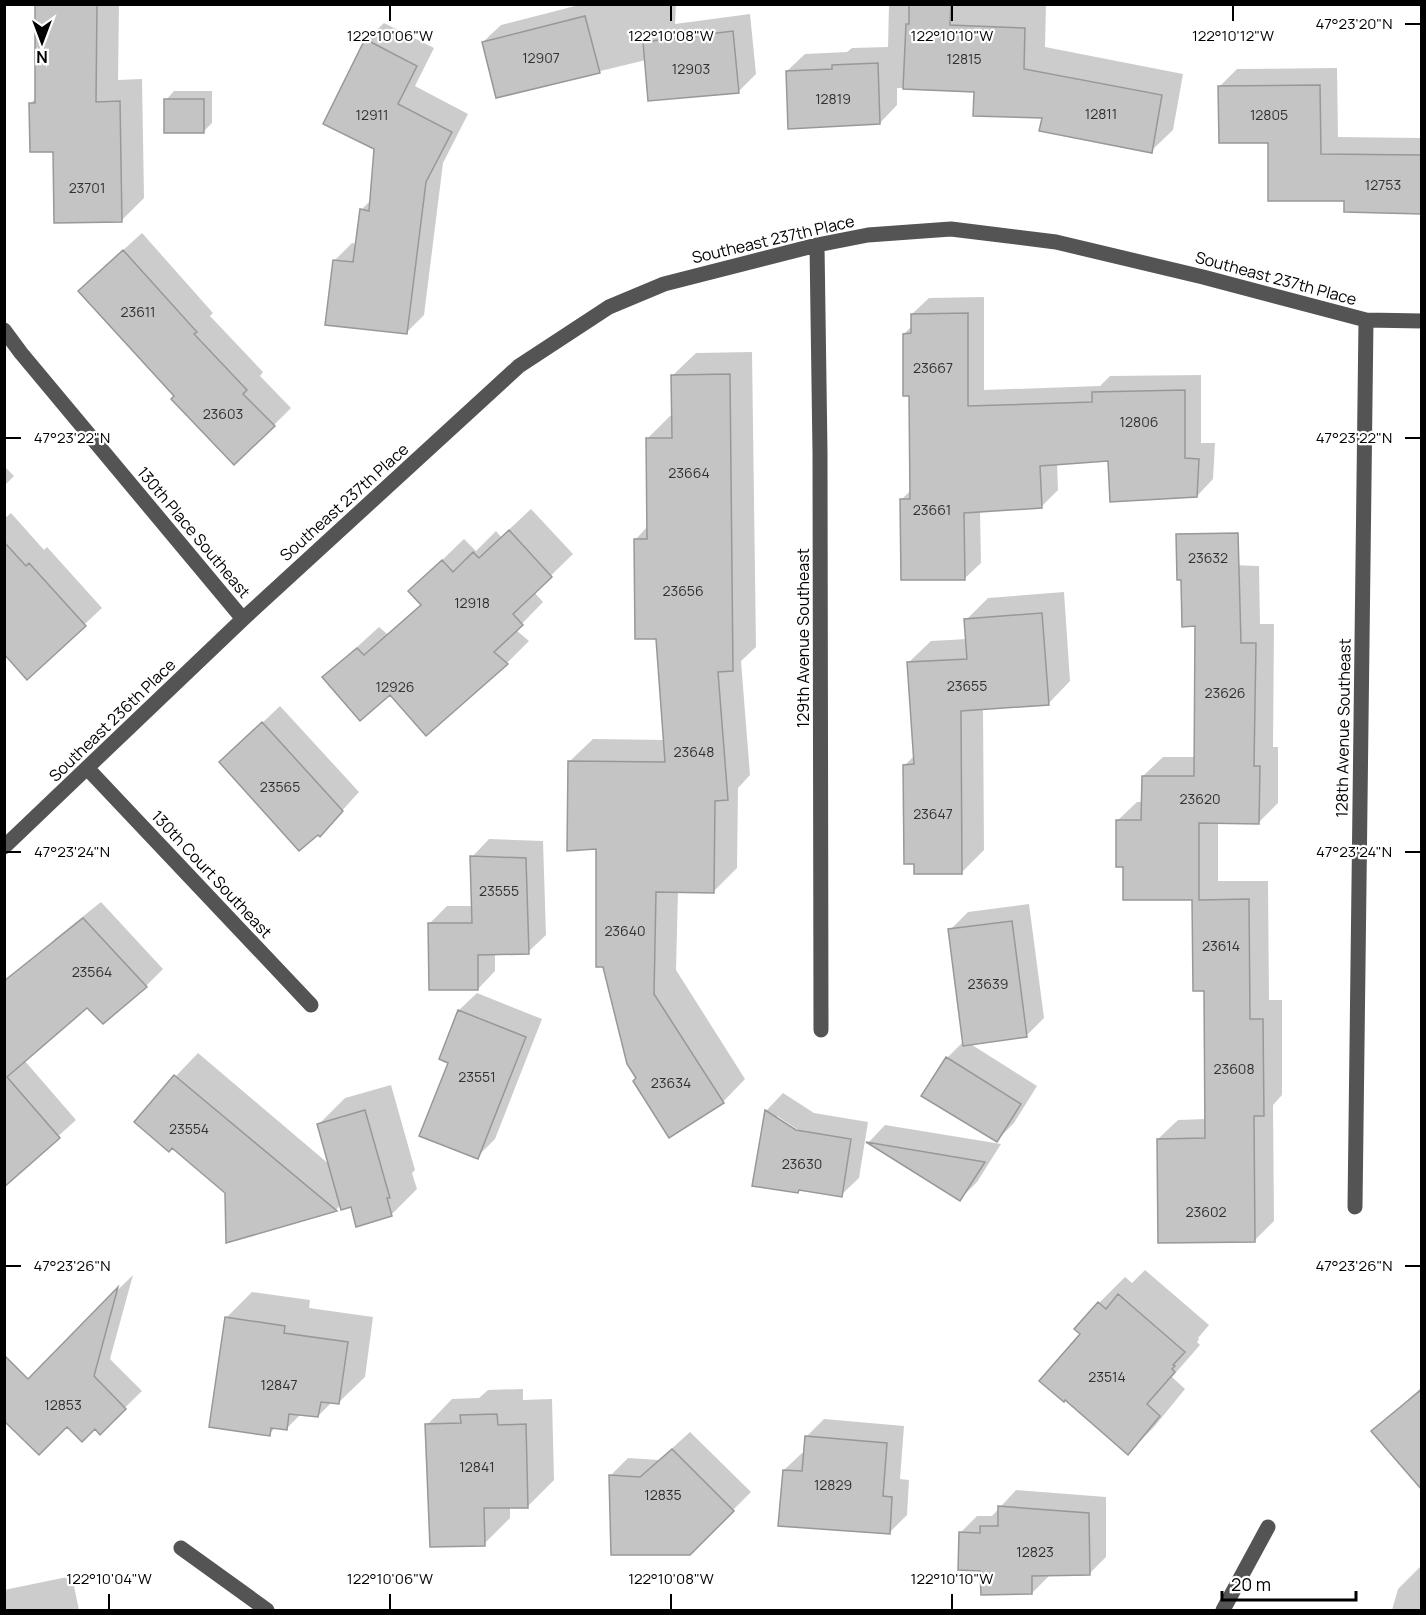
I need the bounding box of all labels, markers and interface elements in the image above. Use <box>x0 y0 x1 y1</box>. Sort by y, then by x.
north arrow <box>12 12 72 72</box>
text: 47°23'20"N <box>1315 13 1393 34</box>
text: 122°10'06"W <box>347 25 433 46</box>
text: 122°10'08"W <box>628 25 714 46</box>
text: 122°10'10"W <box>911 25 993 46</box>
text: 122°10'12"W <box>1192 25 1274 46</box>
text: N <box>36 46 48 68</box>
house number: 12907 <box>522 48 560 67</box>
house number: 12815 <box>946 49 982 68</box>
house number: 12903 <box>672 59 710 78</box>
house number: 12819 <box>815 89 851 108</box>
house number: 12811 <box>1085 104 1117 123</box>
house number: 12911 <box>355 105 389 124</box>
house number: 12805 <box>1250 105 1288 124</box>
house number: 12753 <box>1365 175 1401 194</box>
house number: 23701 <box>69 178 105 197</box>
street label: Southeast 237th Place <box>690 210 856 268</box>
street label: Southeast 237th Place <box>1193 246 1359 310</box>
house number: 23611 <box>120 302 156 321</box>
house number: 23667 <box>913 358 953 377</box>
house number: 23603 <box>203 404 243 423</box>
house number: 12806 <box>1120 412 1158 431</box>
text: 47°23'22"N <box>34 427 110 448</box>
text: 47°23'22"N <box>1316 427 1392 448</box>
street label: Southeast 237th Place <box>275 438 413 566</box>
street label: 130th Place Southeast <box>133 462 255 602</box>
house number: 23664 <box>668 463 710 482</box>
house number: 23661 <box>913 500 951 519</box>
street label: 129th Avenue Southeast <box>792 548 814 728</box>
house number: 23632 <box>1188 548 1228 567</box>
house number: 23656 <box>662 581 704 600</box>
house number: 12918 <box>454 593 490 612</box>
street label: 128th Avenue Southeast <box>1330 638 1356 818</box>
street label: Southeast 236th Place <box>44 654 180 786</box>
house number: 23655 <box>947 676 987 695</box>
house number: 12926 <box>376 677 414 696</box>
house number: 23626 <box>1204 683 1246 702</box>
house number: 23648 <box>674 742 714 761</box>
house number: 23565 <box>260 777 300 796</box>
house number: 23620 <box>1180 789 1220 808</box>
house number: 23647 <box>913 804 953 823</box>
street label: 130th Court Southeast <box>147 805 277 943</box>
text: 47°23'24"N <box>34 841 110 862</box>
text: 47°23'24"N <box>1316 841 1392 862</box>
house number: 23555 <box>479 881 519 900</box>
house number: 23640 <box>604 921 646 940</box>
house number: 23614 <box>1202 936 1240 955</box>
house number: 23564 <box>72 962 112 981</box>
house number: 23639 <box>968 974 1008 993</box>
house number: 23608 <box>1213 1059 1255 1078</box>
house number: 23551 <box>458 1067 496 1086</box>
house number: 23634 <box>651 1073 691 1092</box>
house number: 23554 <box>169 1119 209 1138</box>
house number: 23630 <box>782 1154 822 1173</box>
house number: 23602 <box>1186 1202 1226 1221</box>
text: 47°23'26"N <box>33 1255 111 1276</box>
text: 47°23'26"N <box>1315 1255 1393 1276</box>
house number: 23514 <box>1088 1367 1126 1386</box>
house number: 12847 <box>261 1375 297 1394</box>
house number: 12853 <box>44 1395 82 1414</box>
house number: 12841 <box>459 1457 495 1476</box>
house number: 12829 <box>814 1475 852 1494</box>
house number: 12835 <box>644 1485 682 1504</box>
house number: 12823 <box>1016 1542 1054 1561</box>
scale bar <box>1222 1564 1356 1602</box>
text: 122°10'04"W <box>66 1568 152 1589</box>
text: 122°10'06"W <box>347 1568 433 1589</box>
text: 122°10'08"W <box>628 1568 714 1589</box>
text: 122°10'10"W <box>911 1568 993 1589</box>
text: 20 m <box>1231 1572 1271 1596</box>

